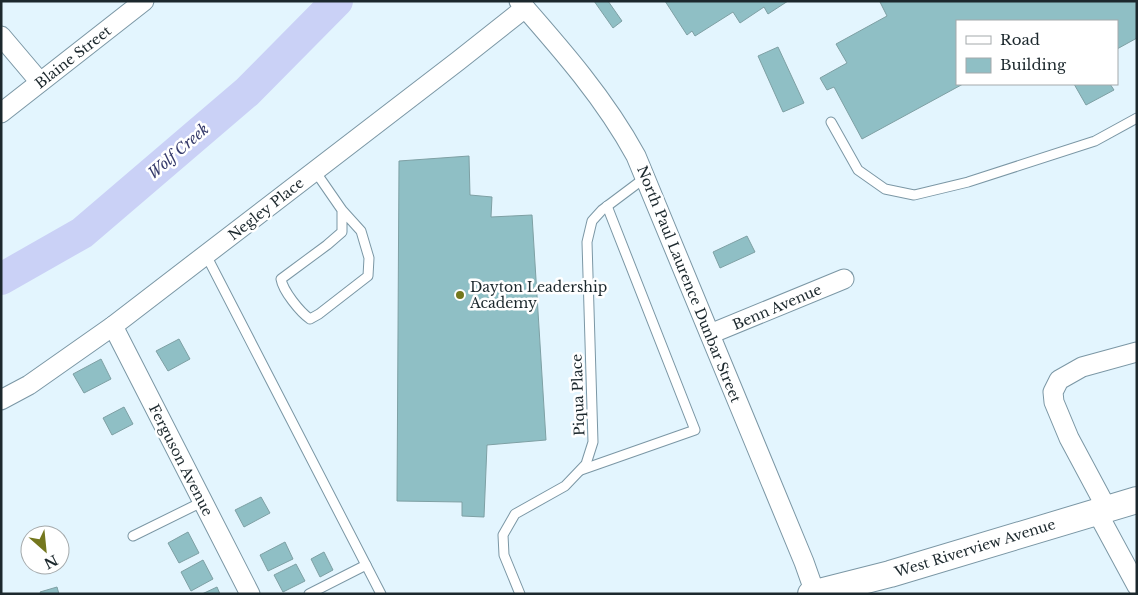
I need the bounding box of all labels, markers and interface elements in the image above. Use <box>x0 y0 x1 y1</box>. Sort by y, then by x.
legend <box>956 20 1118 85</box>
street label: Blaine Street <box>31 21 115 92</box>
text: Road <box>1000 30 1040 49</box>
text: Building <box>1000 55 1067 74</box>
water label: Wolf Creek <box>144 119 212 183</box>
street label: North Paul Laurence Dunbar Street <box>633 163 745 406</box>
street label: Negley Place <box>225 174 307 244</box>
place label: Dayton Leadership Academy <box>469 278 607 312</box>
street label: Benn Avenue <box>730 280 824 334</box>
marker: Dayton Leadership Academy <box>454 289 466 301</box>
street label: Piqua Place <box>568 354 588 436</box>
street label: Ferguson Avenue <box>145 401 217 519</box>
street label: West Riverview Avenue <box>891 515 1058 581</box>
north arrow <box>20 525 70 575</box>
text: N <box>41 551 61 573</box>

